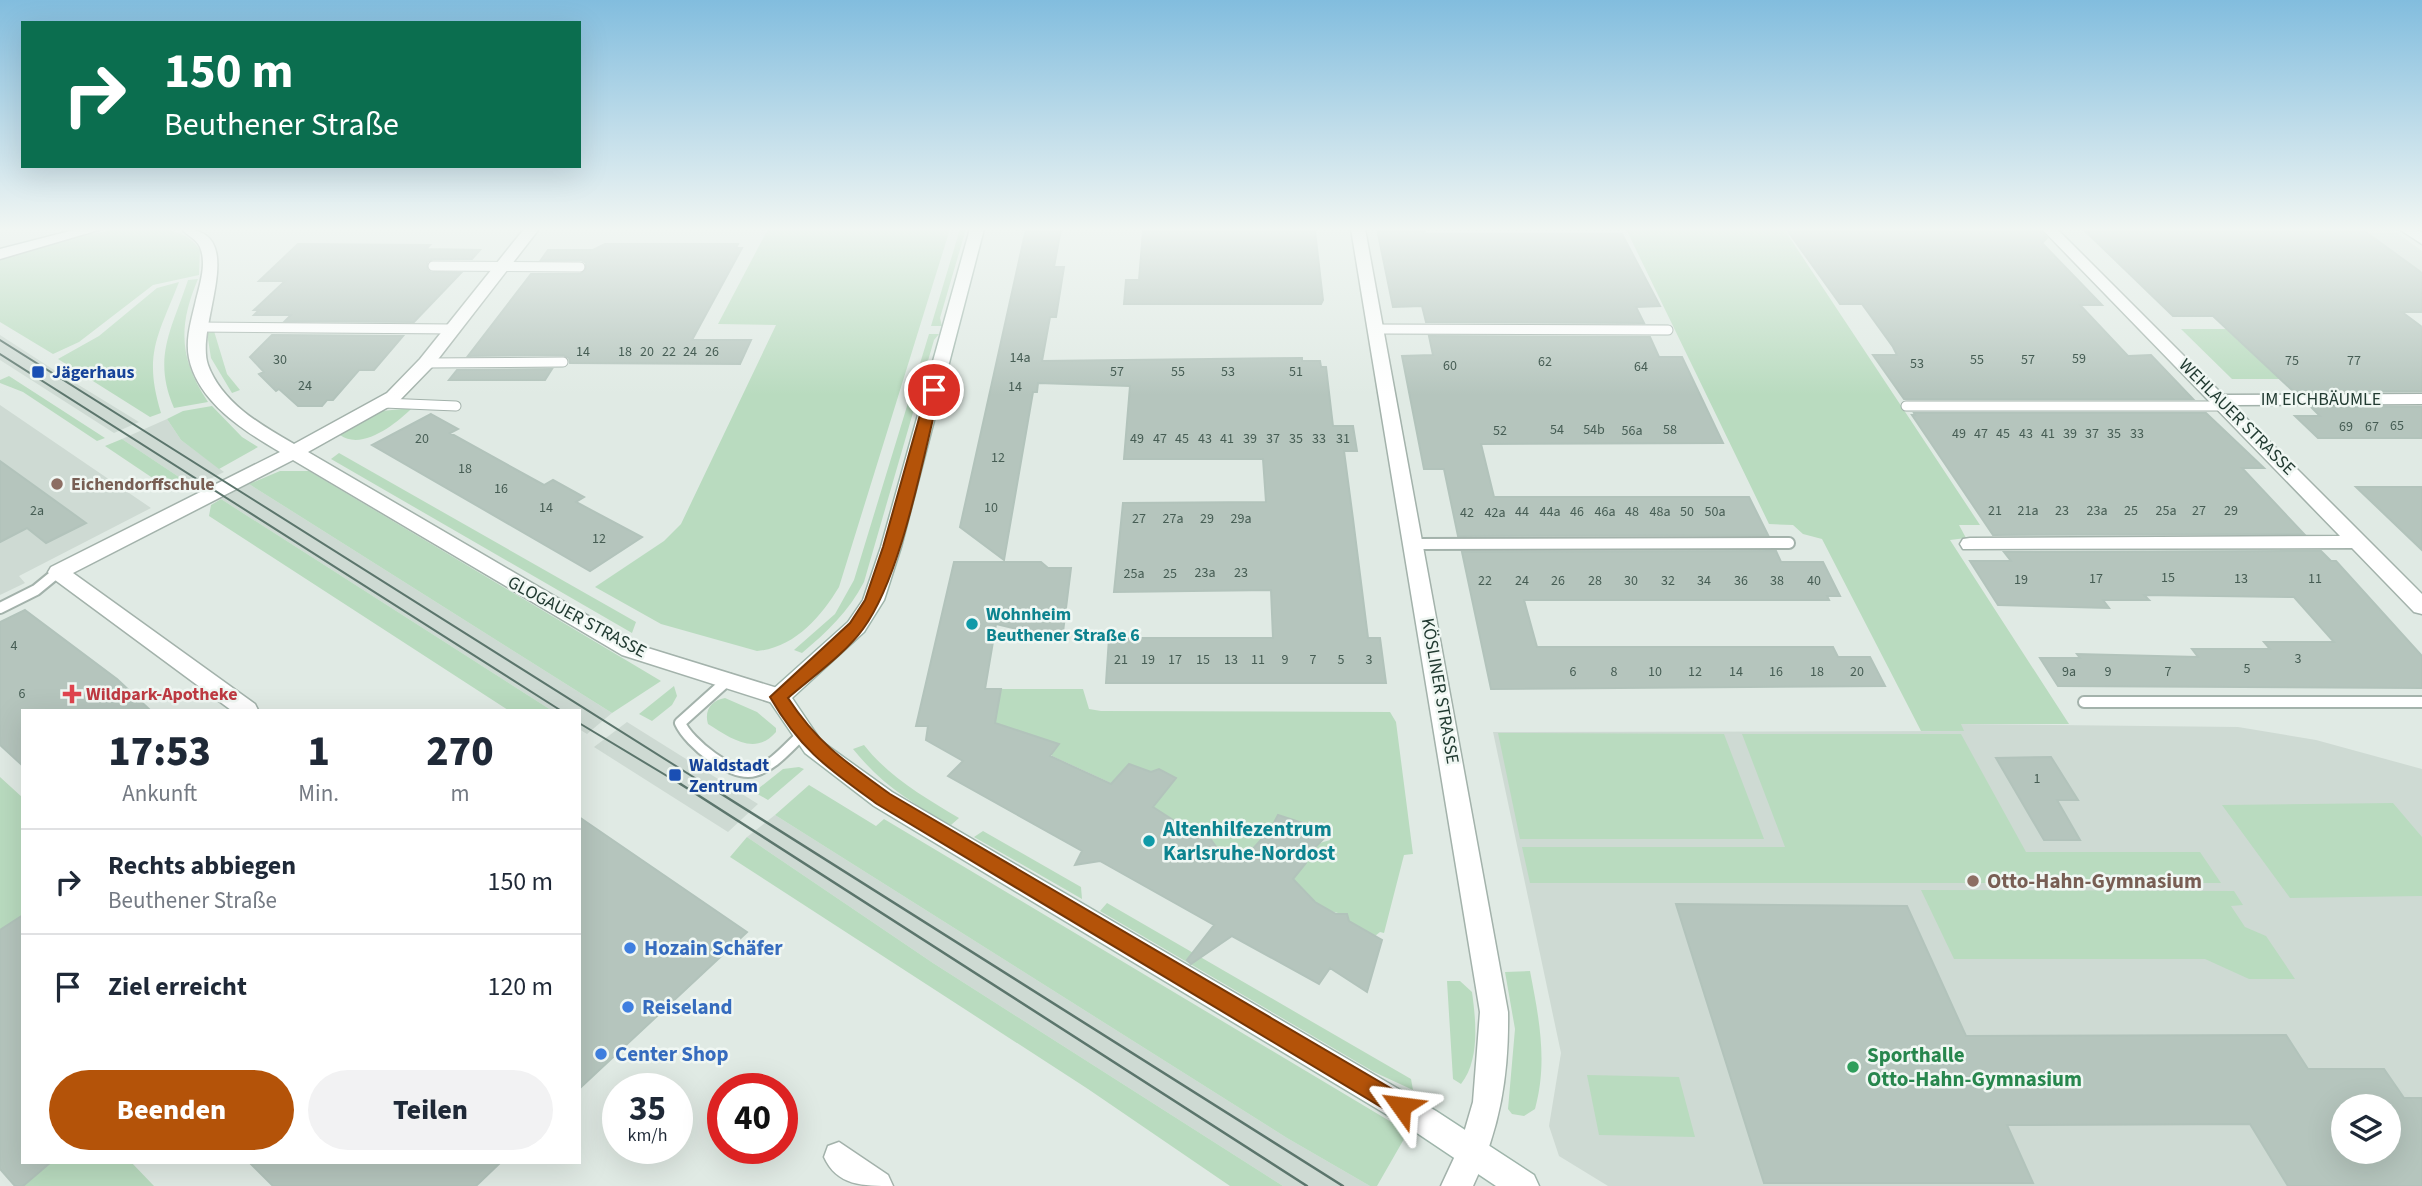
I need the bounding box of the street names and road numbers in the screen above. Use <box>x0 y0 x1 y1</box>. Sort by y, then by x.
street label: WEHLAUER STRASSE <box>2173 353 2301 481</box>
street label: IM EICHBÄUMLE <box>2261 387 2381 412</box>
street label: GLOGAUER STRASSE <box>503 570 651 664</box>
street label: KÖSLINER STRASSE <box>1415 616 1465 766</box>

